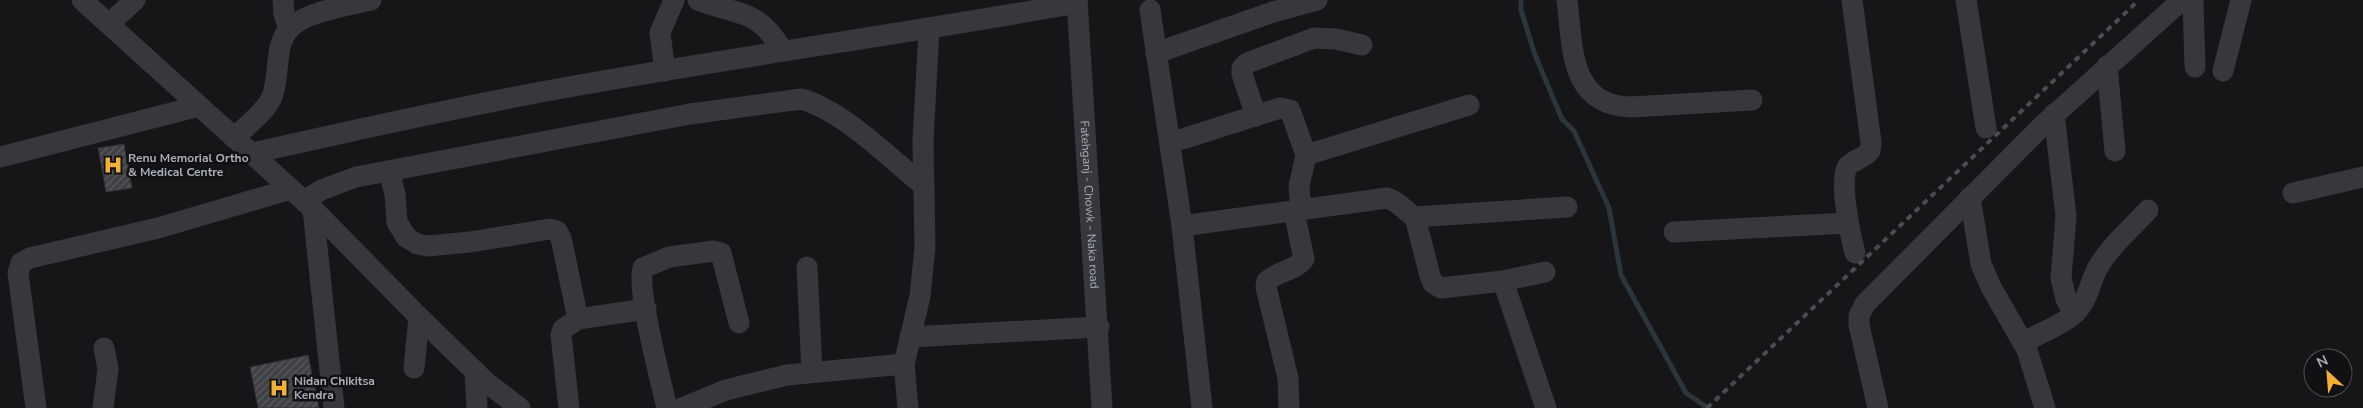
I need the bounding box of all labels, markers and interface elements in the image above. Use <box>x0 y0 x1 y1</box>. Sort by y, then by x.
street label: Fatehganj - Chowk - Naka road <box>1076 120 1103 289</box>
place label: Renu Memorial Ortho & Medical Centre <box>128 150 249 180</box>
hospital icon: Renu Memorial Ortho & Medical Centre <box>102 154 124 176</box>
north arrow <box>2303 348 2353 398</box>
text: N <box>2314 351 2331 373</box>
place label: Nidan Chikitsa Kendra <box>294 373 375 403</box>
hospital icon: Nidan Chikitsa Kendra <box>268 377 290 399</box>

